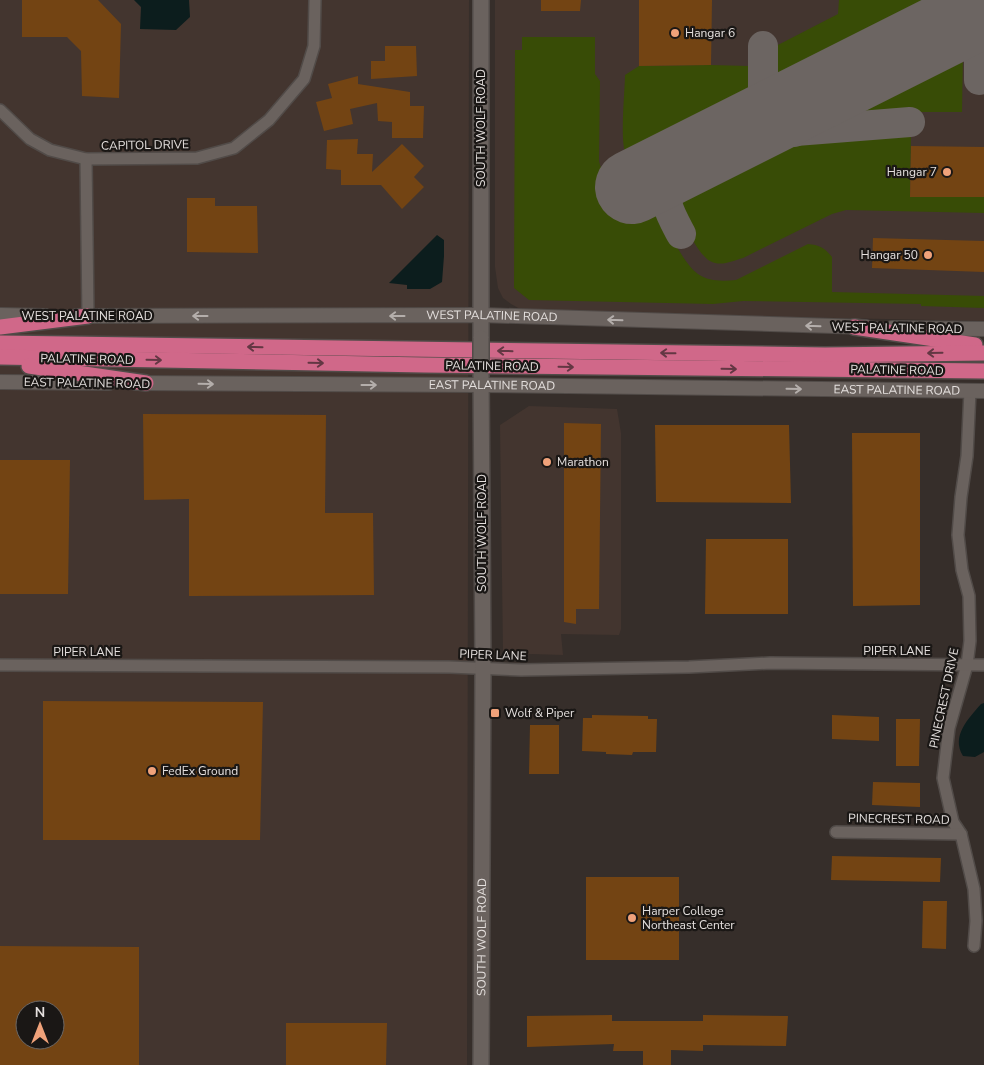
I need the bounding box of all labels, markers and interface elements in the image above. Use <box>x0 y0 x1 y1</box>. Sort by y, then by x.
place label: Hangar 6 <box>685 25 735 41</box>
marker: Hangar 6 <box>669 27 681 39</box>
street label: SOUTH WOLF ROAD <box>473 69 489 187</box>
street label: CAPITOL DRIVE <box>101 136 189 154</box>
place label: Hangar 7 <box>887 164 937 180</box>
marker: Hangar 7 <box>941 166 953 178</box>
place label: Hangar 50 <box>861 247 918 263</box>
marker: Hangar 50 <box>922 249 934 261</box>
street label: WEST PALATINE ROAD <box>426 307 558 325</box>
street label: WEST PALATINE ROAD <box>21 308 153 324</box>
one-way arrow <box>192 311 208 321</box>
one-way arrow <box>390 311 406 321</box>
one-way arrow <box>608 315 624 324</box>
street label: WEST PALATINE ROAD <box>831 319 963 337</box>
one-way arrow <box>805 321 821 330</box>
one-way arrow <box>248 342 264 352</box>
one-way arrow <box>498 346 514 356</box>
one-way arrow <box>660 348 676 358</box>
one-way arrow <box>928 348 944 358</box>
street label: PALATINE ROAD <box>40 350 134 368</box>
one-way arrow <box>145 355 161 365</box>
street label: PALATINE ROAD <box>445 357 539 375</box>
one-way arrow <box>308 358 324 368</box>
street label: PALATINE ROAD <box>850 361 944 379</box>
one-way arrow <box>558 362 574 372</box>
one-way arrow <box>720 364 736 373</box>
street label: EAST PALATINE ROAD <box>24 374 150 392</box>
street label: EAST PALATINE ROAD <box>429 377 555 394</box>
one-way arrow <box>198 379 214 389</box>
one-way arrow <box>360 380 376 390</box>
street label: EAST PALATINE ROAD <box>834 381 960 399</box>
one-way arrow <box>785 384 801 394</box>
place label: Marathon <box>557 454 609 470</box>
marker: Marathon <box>541 456 553 468</box>
street label: SOUTH WOLF ROAD <box>474 474 490 592</box>
street label: PIPER LANE <box>863 643 931 659</box>
street label: PIPER LANE <box>53 644 121 660</box>
street label: PIPER LANE <box>459 646 527 664</box>
street label: PINECREST DRIVE <box>926 646 962 750</box>
place label: Wolf & Piper <box>505 705 575 721</box>
marker: Wolf & Piper <box>489 707 501 719</box>
place label: FedEx Ground <box>162 763 238 779</box>
marker: FedEx Ground <box>146 765 158 777</box>
street label: PINECREST ROAD <box>848 810 950 828</box>
street label: SOUTH WOLF ROAD <box>473 878 490 996</box>
place label: Harper College Northeast Center <box>642 903 735 933</box>
marker: Harper College Northeast Center <box>626 912 638 924</box>
north arrow <box>15 1000 65 1050</box>
text: N <box>35 1003 45 1022</box>

